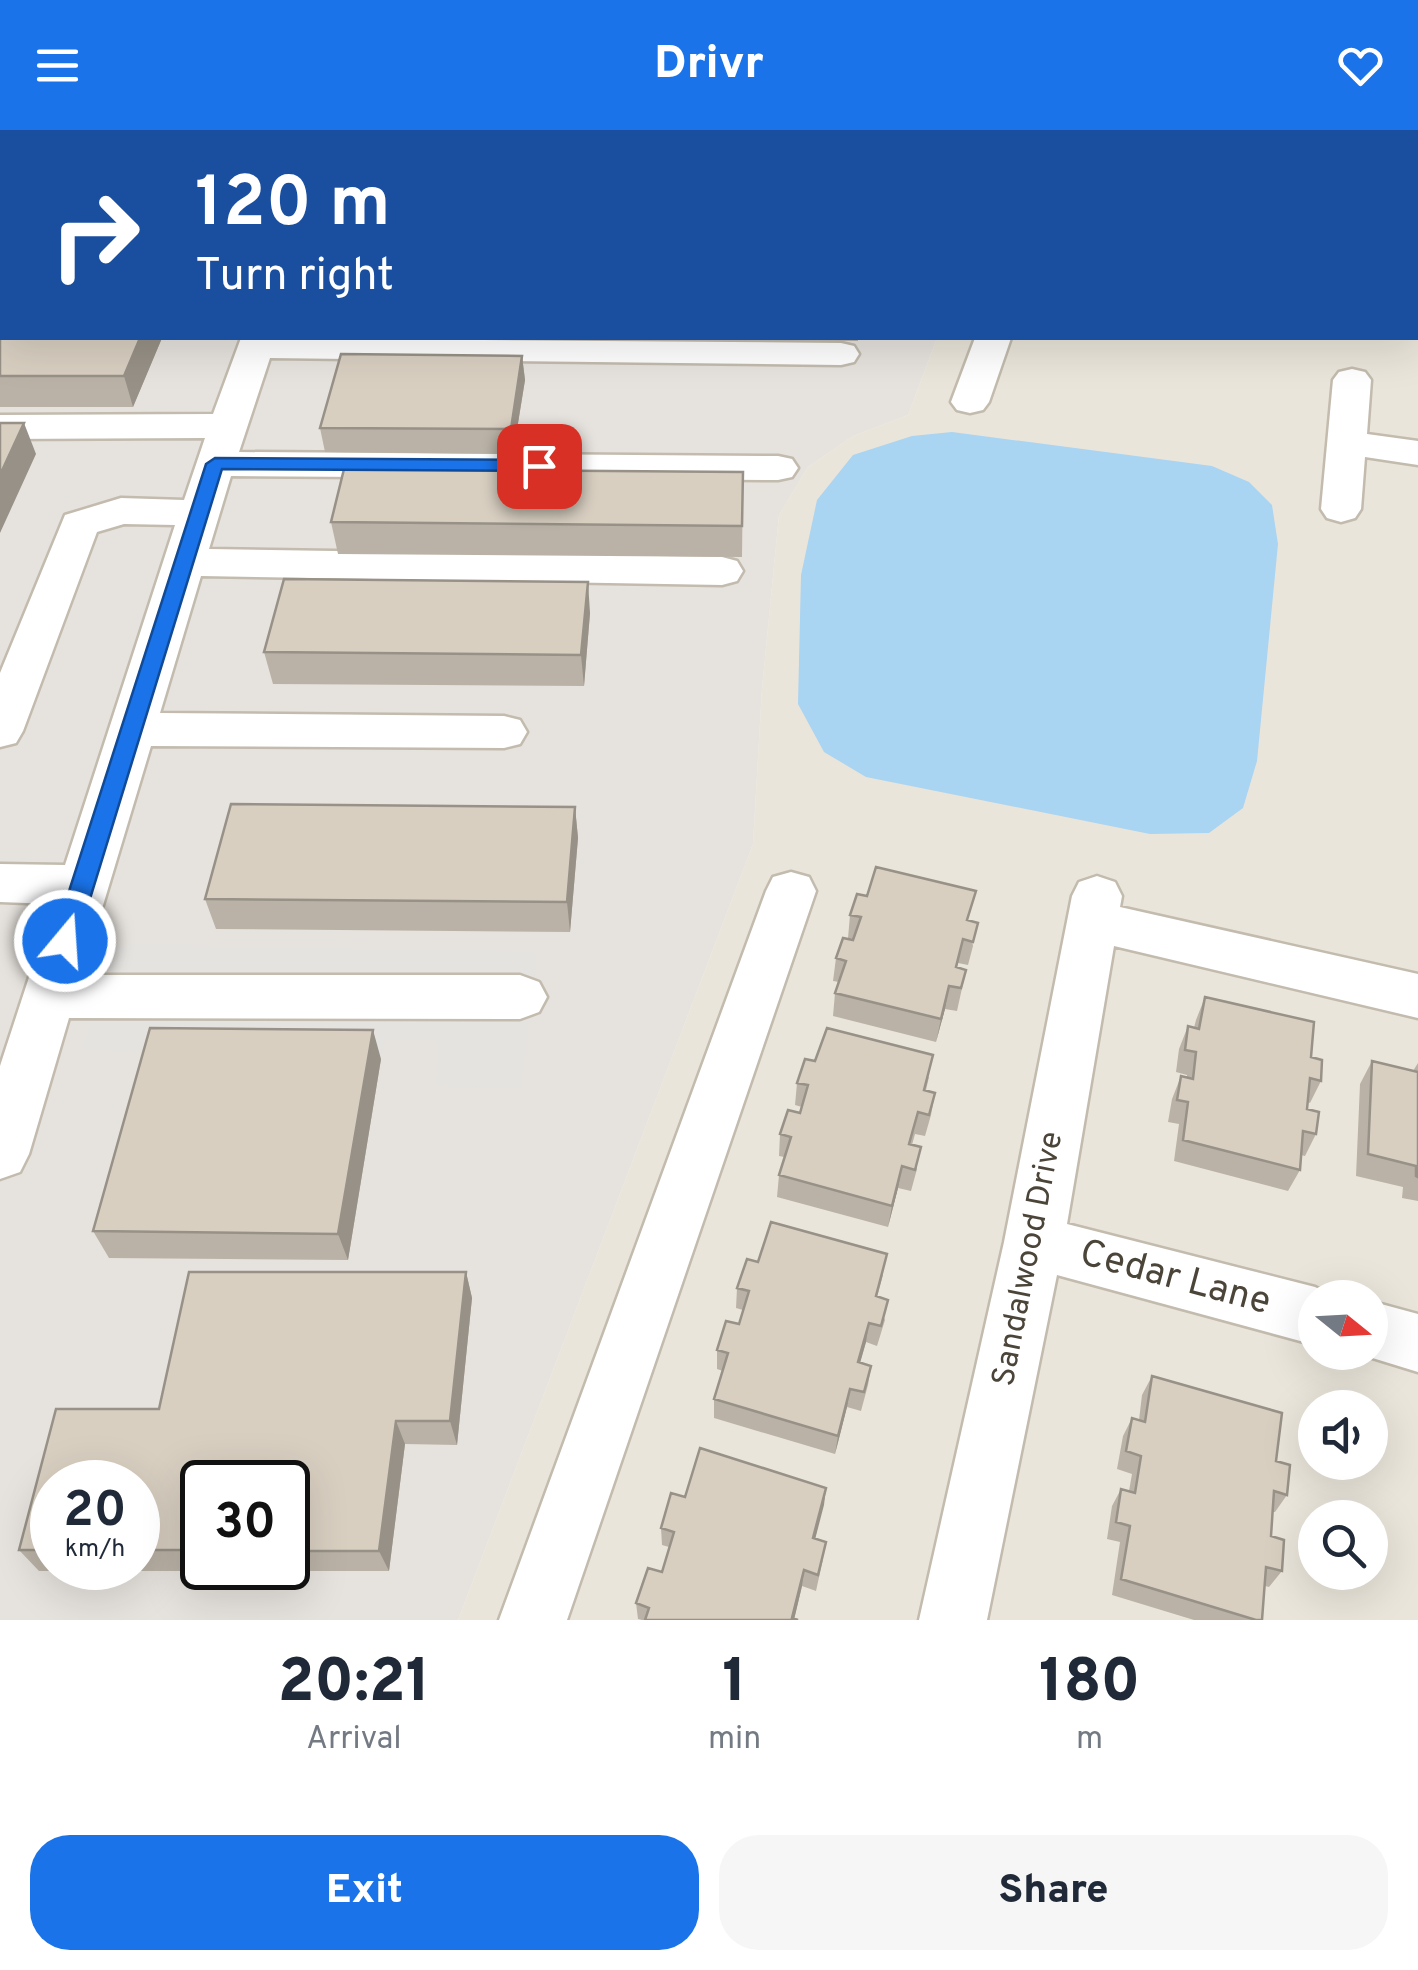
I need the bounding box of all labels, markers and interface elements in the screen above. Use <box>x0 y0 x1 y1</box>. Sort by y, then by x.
text: Drivr <box>654 37 764 94</box>
icon: menu <box>30 38 85 93</box>
icon: heart <box>1333 38 1388 93</box>
text: 120 m <box>195 162 391 251</box>
icon: right <box>30 170 160 300</box>
text: Turn right <box>195 249 394 306</box>
pin <box>497 424 582 509</box>
icon: arrive <box>512 439 567 494</box>
position arrow <box>13 889 117 993</box>
street label: Sandalwood Drive <box>985 1128 1073 1390</box>
street label: Cedar Lane <box>1074 1230 1276 1328</box>
north arrow <box>1298 1280 1388 1370</box>
map controls <box>1298 1280 1388 1590</box>
button: sound <box>1298 1390 1388 1480</box>
speed limit sign: 30 <box>180 1460 310 1590</box>
text: 20 <box>63 1481 127 1544</box>
button: search <box>1298 1500 1388 1590</box>
text: km/h <box>65 1534 125 1566</box>
text: 20:21 <box>278 1647 430 1723</box>
text: 1 <box>722 1647 747 1723</box>
text: 180 <box>1039 1647 1140 1723</box>
text: Arrival <box>306 1720 402 1760</box>
text: min <box>708 1720 761 1760</box>
text: m <box>1076 1720 1103 1760</box>
button: Exit <box>30 1835 699 1950</box>
button: Share <box>719 1835 1388 1950</box>

